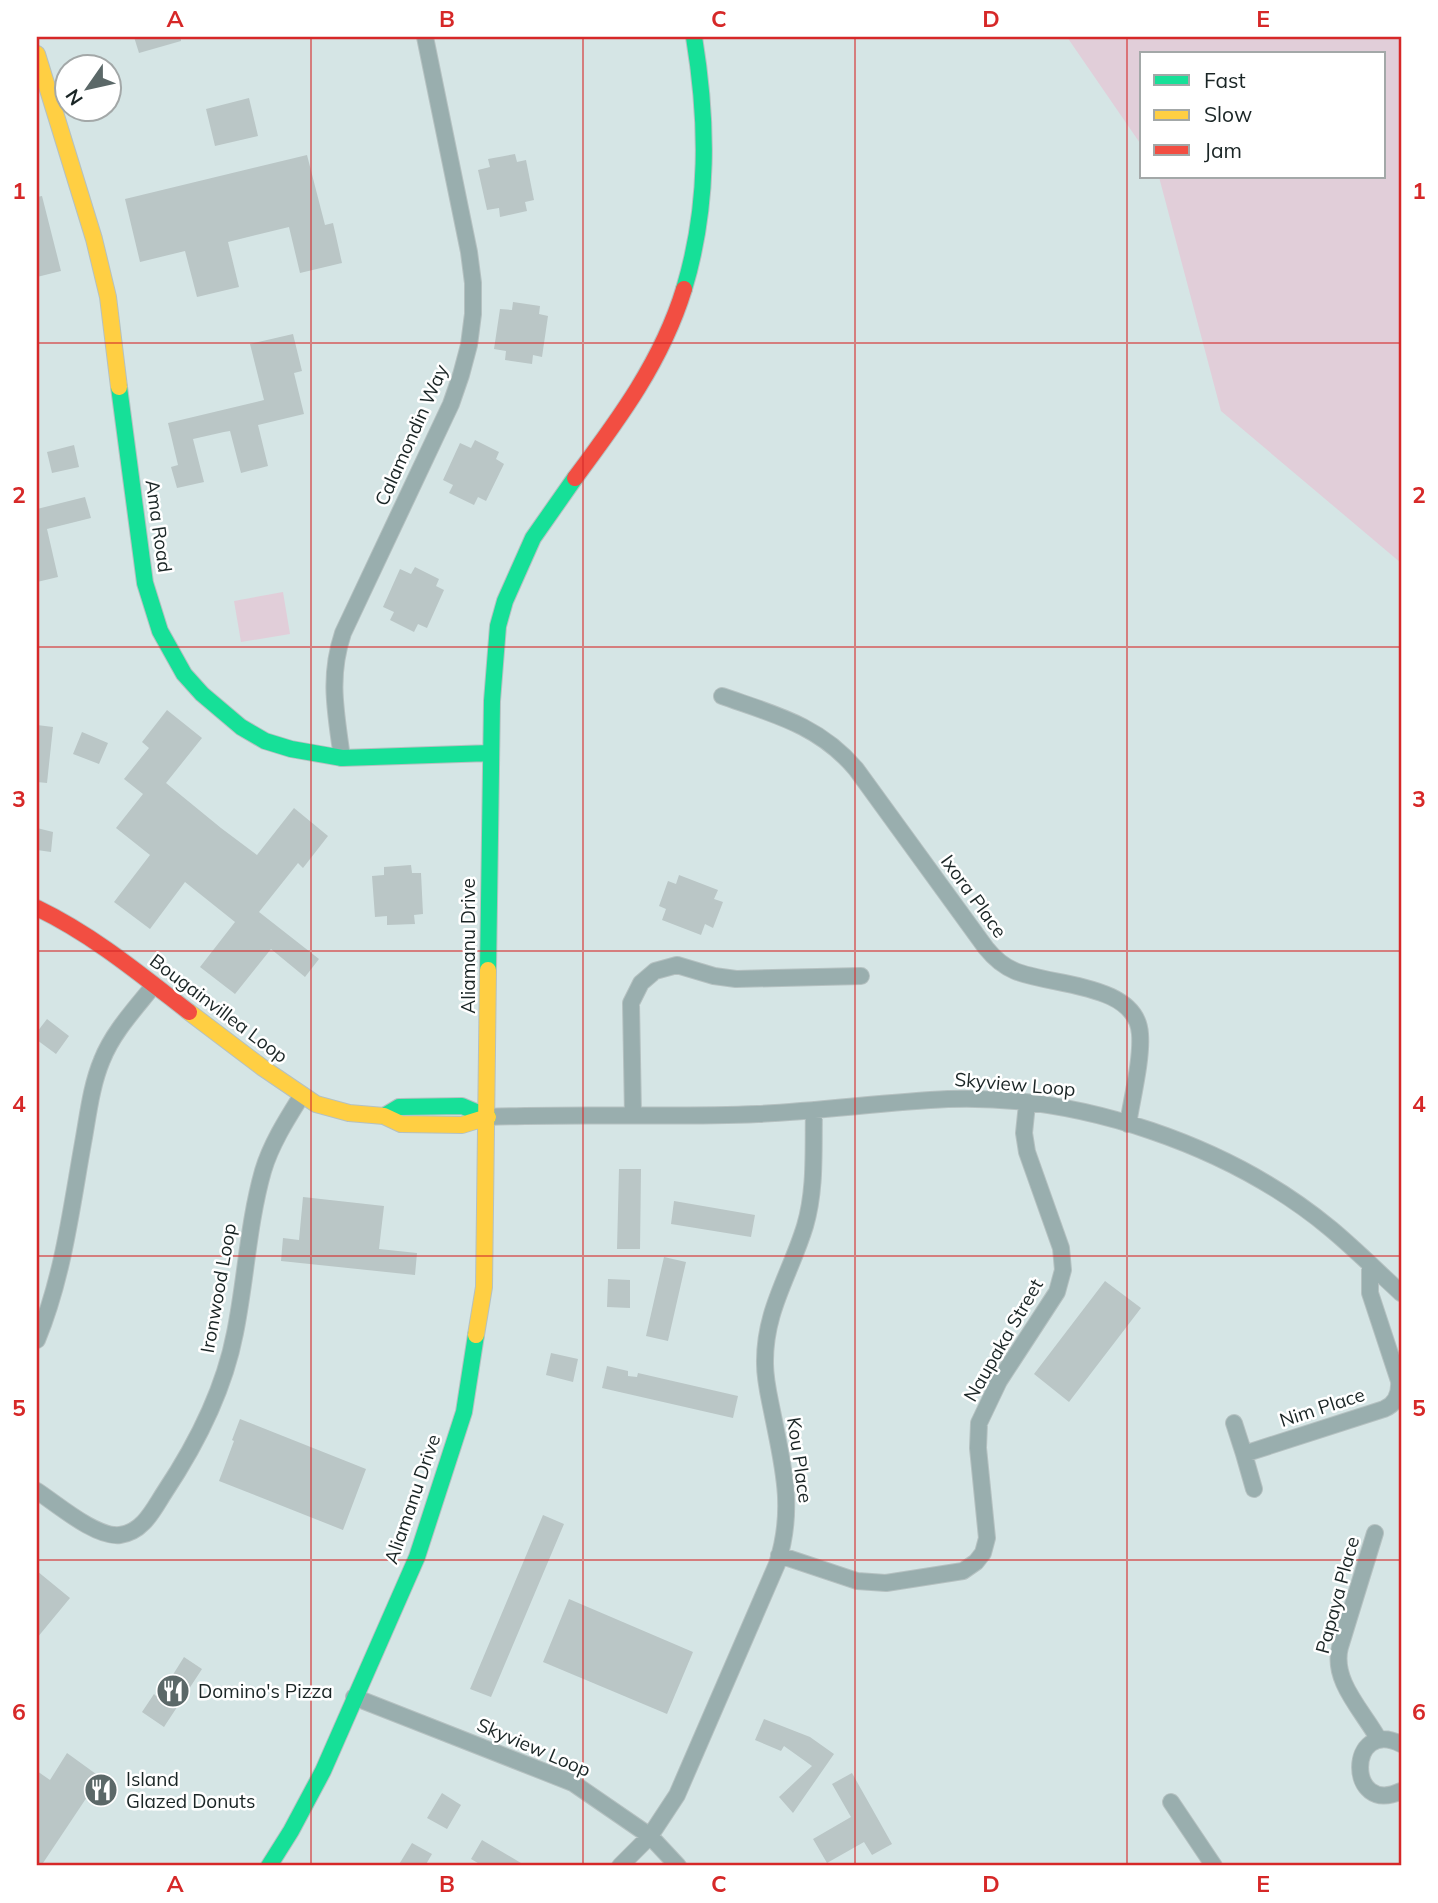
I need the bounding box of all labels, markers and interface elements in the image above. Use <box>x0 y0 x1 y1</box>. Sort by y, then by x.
text: A <box>166 4 184 33</box>
text: B <box>439 4 455 33</box>
text: C <box>711 4 727 33</box>
text: D <box>982 4 1000 33</box>
text: E <box>1256 4 1270 33</box>
north arrow <box>52 52 122 122</box>
legend <box>1140 52 1386 178</box>
text: Fast <box>1204 67 1246 93</box>
text: N <box>60 85 88 110</box>
text: Slow <box>1204 101 1252 127</box>
text: Jam <box>1204 137 1242 163</box>
text: 1 <box>12 176 26 205</box>
text: 1 <box>1412 176 1426 205</box>
street label: Calamondin Way <box>369 361 453 509</box>
street label: Ama Road <box>141 478 177 574</box>
text: 2 <box>12 480 26 509</box>
text: 2 <box>1412 480 1426 509</box>
text: 3 <box>12 784 26 813</box>
text: 3 <box>1412 784 1426 813</box>
street label: Ixora Place <box>936 850 1012 942</box>
street label: Aliamanu Drive <box>456 878 480 1014</box>
street label: Bougainvillea Loop <box>145 948 293 1068</box>
street label: Skyview Loop <box>954 1067 1076 1101</box>
text: 4 <box>12 1089 26 1118</box>
text: 4 <box>1412 1089 1426 1118</box>
street label: Ironwood Loop <box>195 1221 241 1355</box>
street label: Naupaka Street <box>958 1274 1048 1406</box>
street label: Nim Place <box>1276 1382 1368 1432</box>
text: 5 <box>12 1393 26 1422</box>
text: 5 <box>1412 1393 1426 1422</box>
street label: Kou Place <box>782 1416 818 1504</box>
street label: Aliamanu Drive <box>379 1431 445 1567</box>
street label: Papaya Place <box>1310 1534 1364 1656</box>
restaurant icon: Domino's Pizza <box>154 1672 192 1710</box>
place label: Domino's Pizza <box>198 1679 333 1703</box>
text: 6 <box>12 1697 26 1726</box>
text: 6 <box>1412 1697 1426 1726</box>
street label: Skyview Loop <box>473 1712 595 1782</box>
place label: Island Glazed Donuts <box>126 1767 255 1813</box>
restaurant icon: Island Glazed Donuts <box>82 1771 120 1809</box>
text: A <box>166 1869 184 1898</box>
text: B <box>439 1869 455 1898</box>
text: C <box>711 1869 727 1898</box>
text: D <box>982 1869 1000 1898</box>
text: E <box>1256 1869 1270 1898</box>

